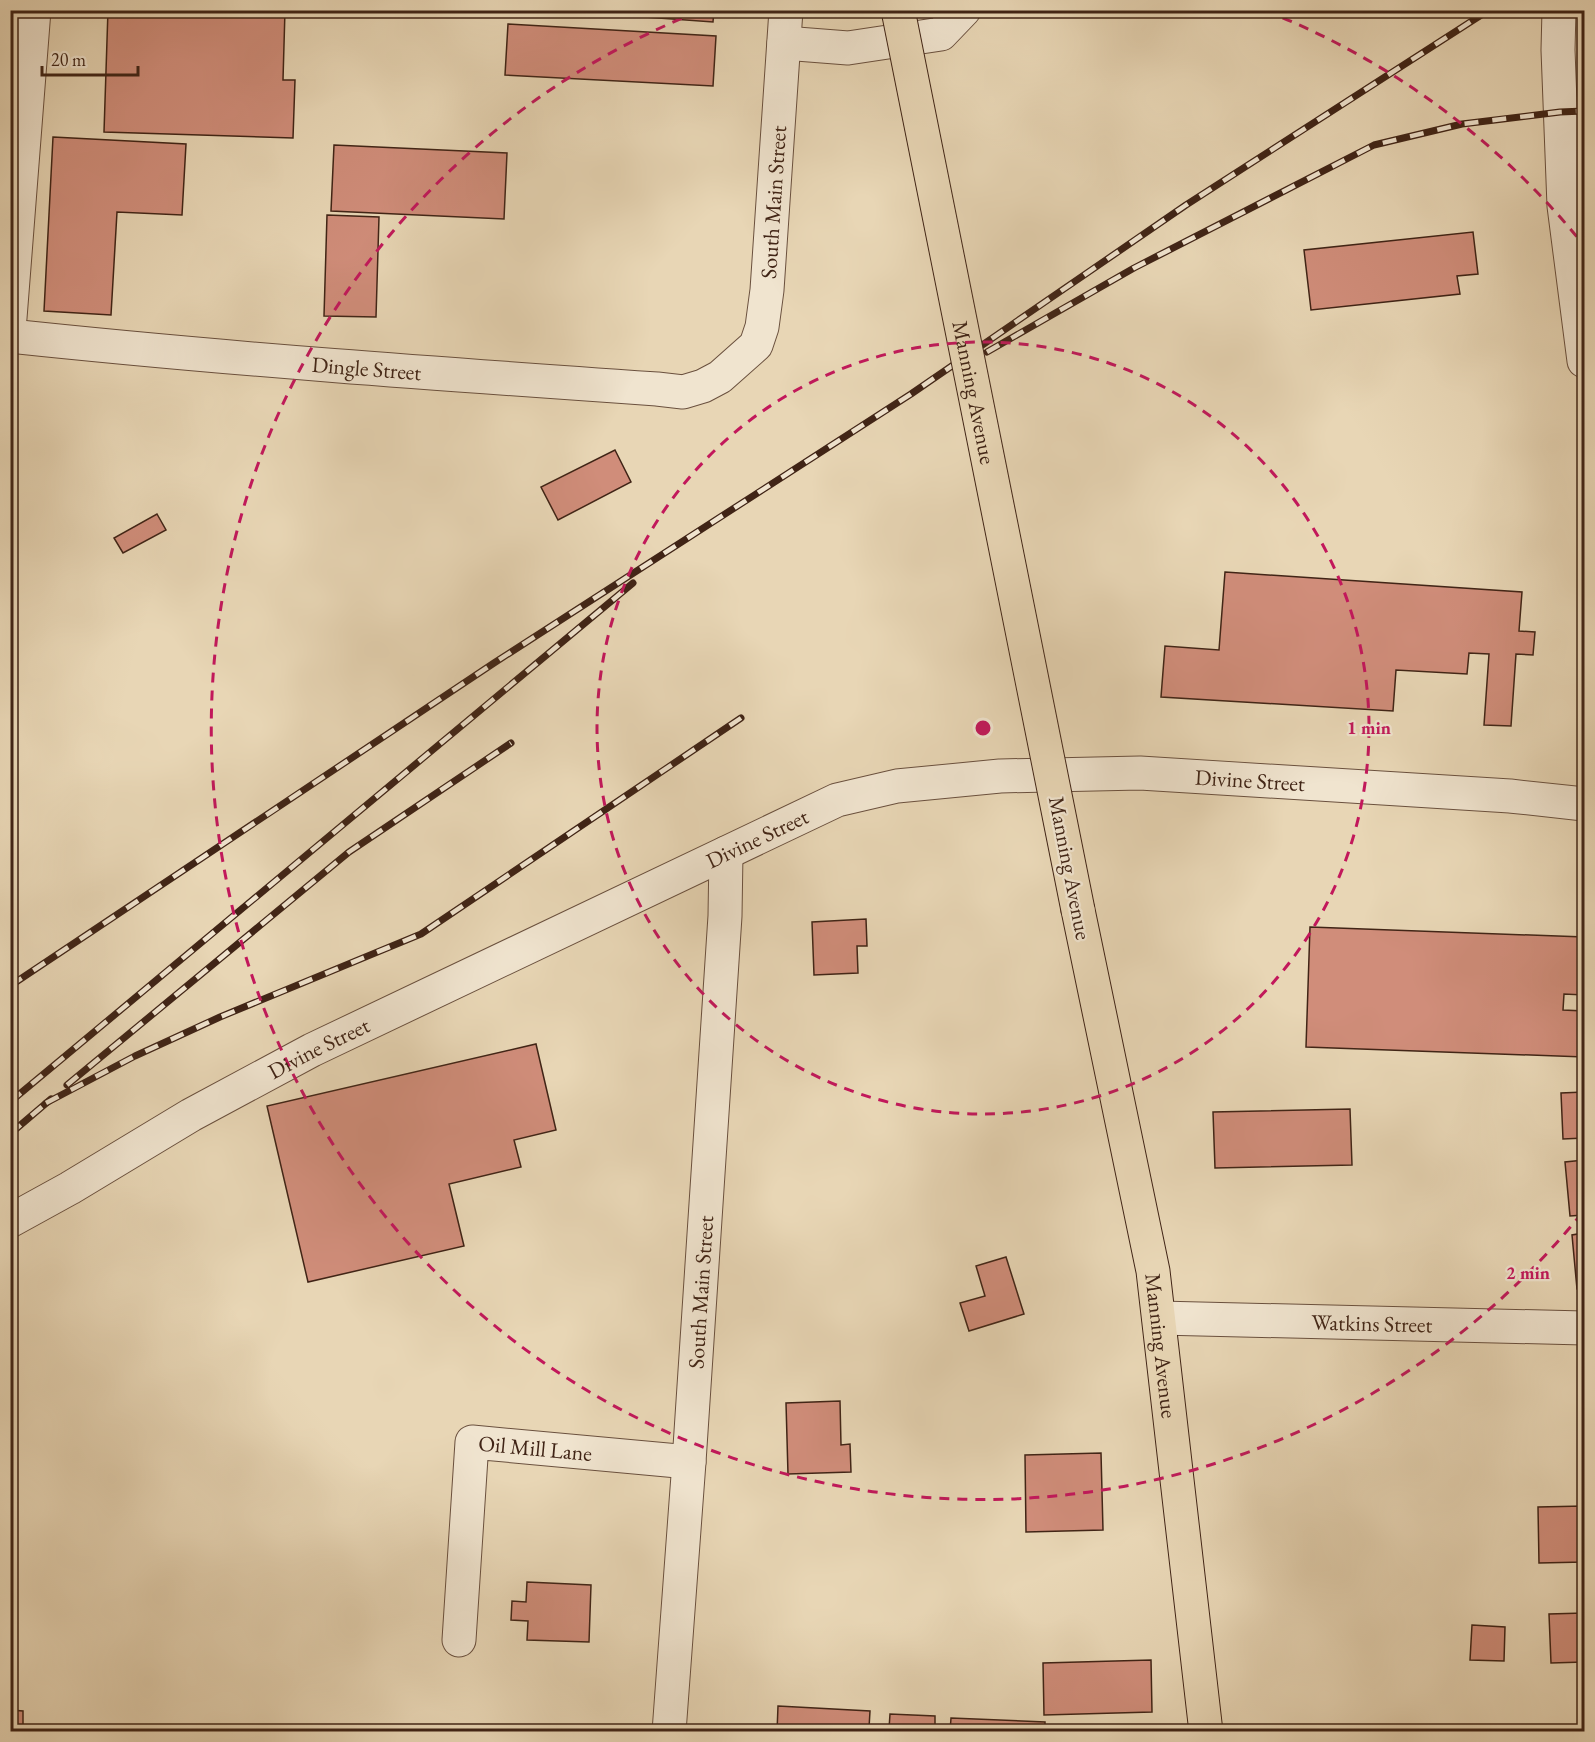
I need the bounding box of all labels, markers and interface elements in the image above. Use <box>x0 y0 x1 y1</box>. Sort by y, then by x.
scale bar <box>42 39 138 77</box>
text: 20 m <box>51 48 86 71</box>
street label: South Main Street <box>753 125 793 280</box>
street label: Manning Avenue <box>946 318 1003 467</box>
street label: Dingle Street <box>311 349 422 387</box>
text: 1 min <box>1347 716 1391 739</box>
centre of rings <box>973 718 993 738</box>
street label: Divine Street <box>1194 762 1306 798</box>
street label: Manning Avenue <box>1042 794 1098 943</box>
street label: Divine Street <box>701 801 813 875</box>
street label: Divine Street <box>263 1010 374 1086</box>
street label: South Main Street <box>681 1215 720 1370</box>
text: 2 min <box>1506 1261 1550 1284</box>
street label: Manning Avenue <box>1139 1272 1184 1420</box>
street label: Watkins Street <box>1311 1307 1433 1339</box>
street label: Oil Mill Lane <box>477 1428 594 1468</box>

